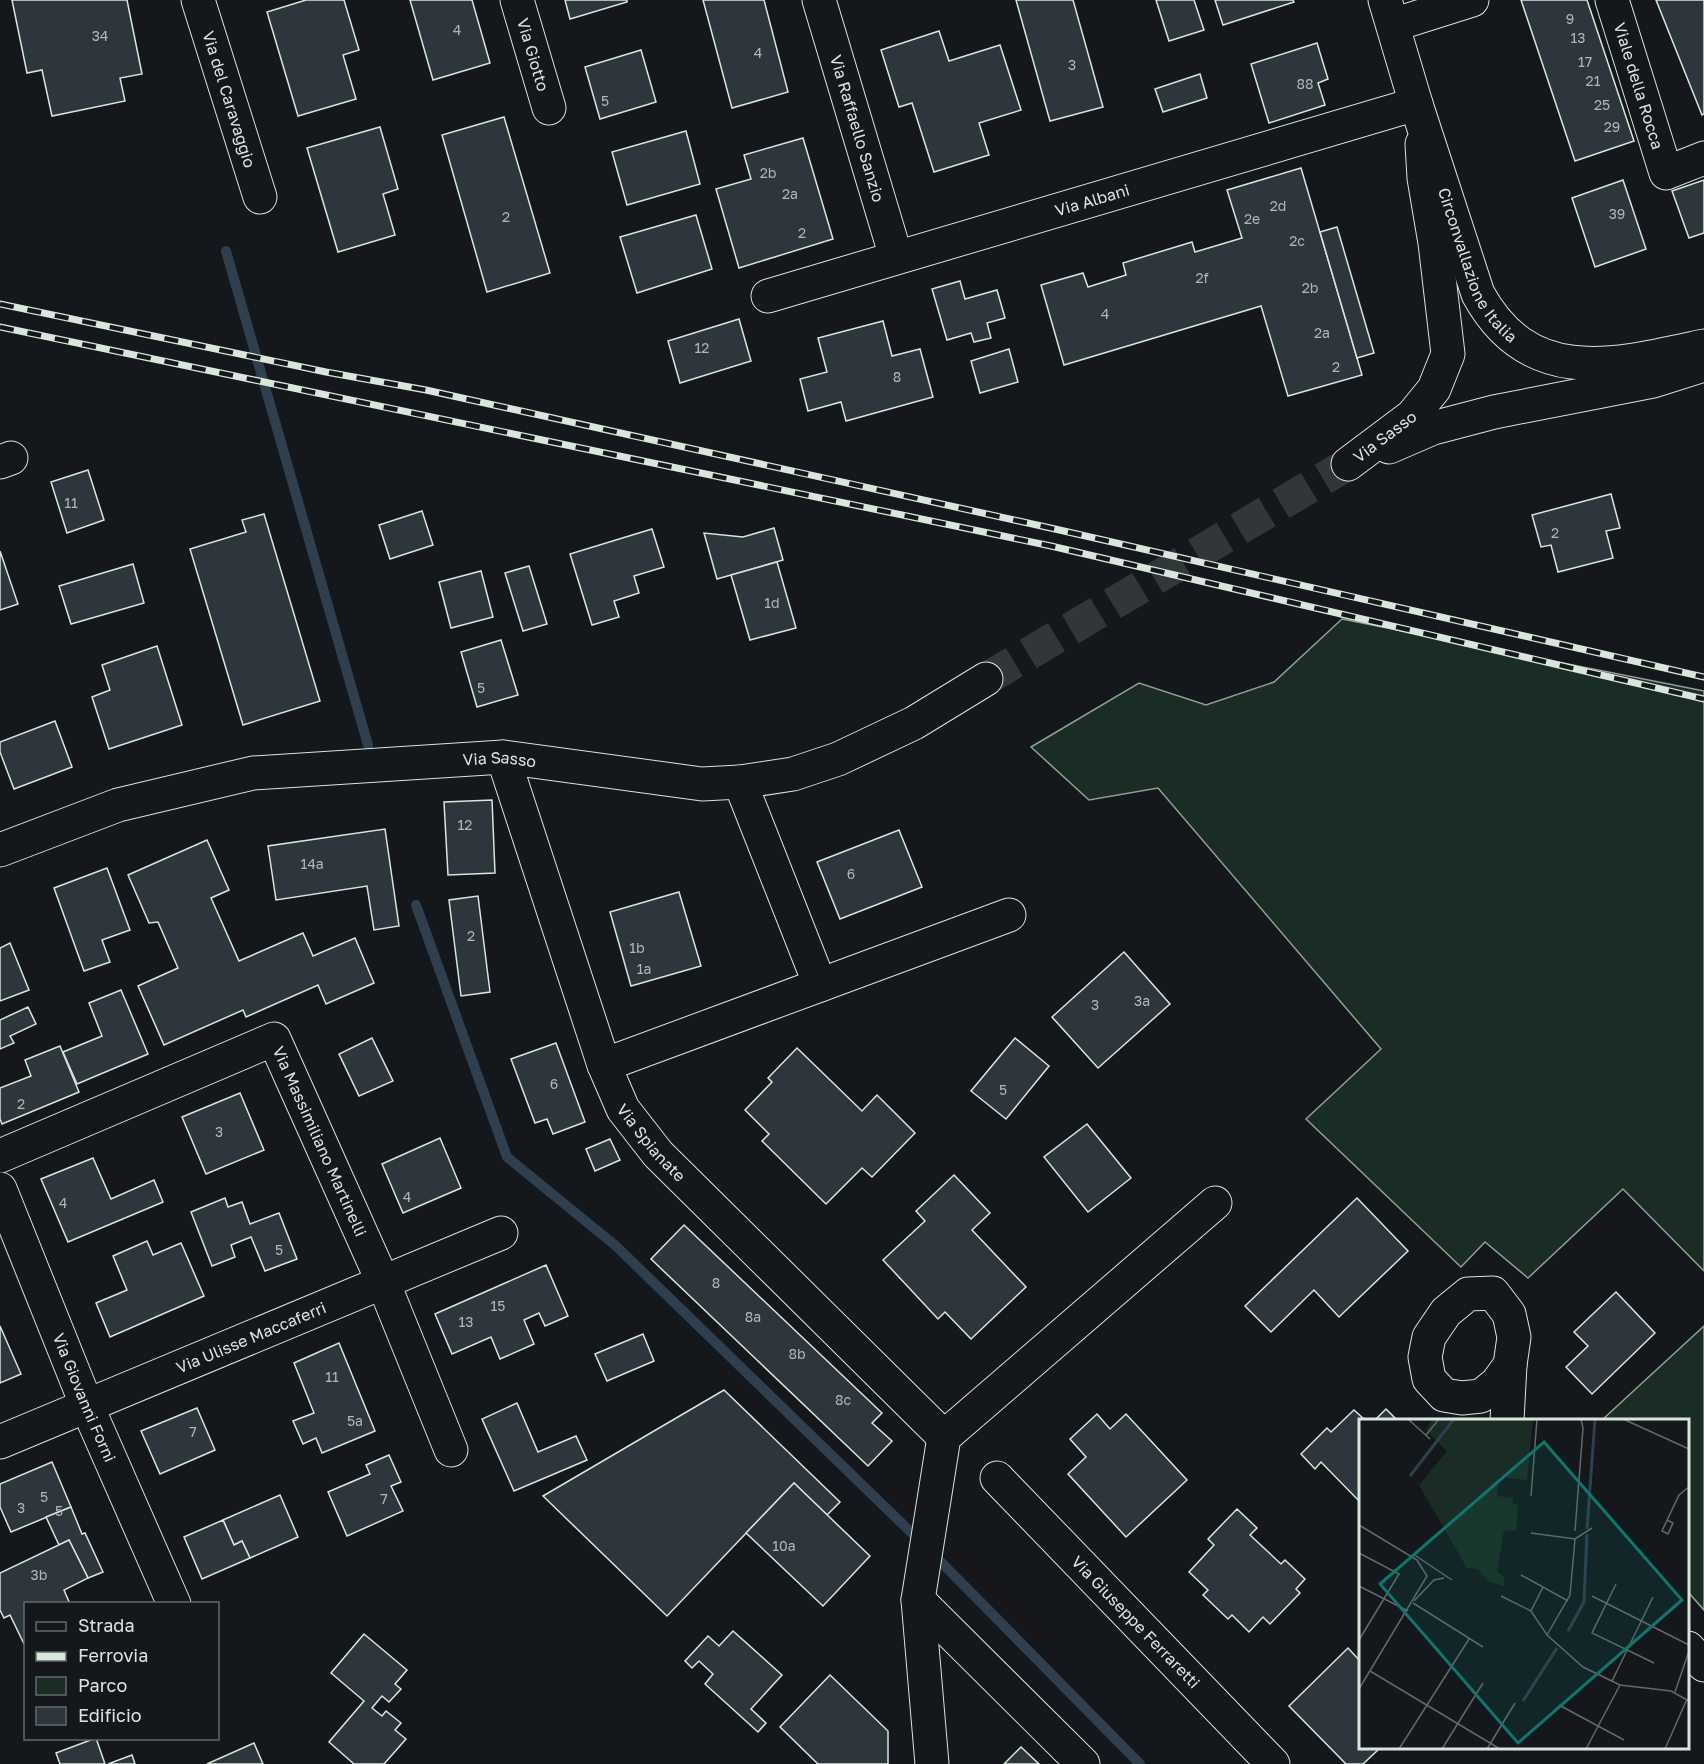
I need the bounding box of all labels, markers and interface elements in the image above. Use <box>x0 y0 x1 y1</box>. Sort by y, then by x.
house number: 9 <box>1566 10 1574 27</box>
street label: Via Giotto <box>513 16 554 94</box>
street label: Viale della Rocca <box>1610 20 1668 152</box>
house number: 4 <box>453 21 461 38</box>
house number: 34 <box>92 27 108 44</box>
street label: Via del Caravaggio <box>198 28 260 170</box>
house number: 13 <box>1571 29 1585 46</box>
house number: 4 <box>754 44 762 61</box>
street label: Via Raffaello Sanzio <box>826 52 889 204</box>
house number: 17 <box>1578 53 1592 70</box>
house number: 3 <box>1068 56 1076 73</box>
house number: 21 <box>1586 72 1601 89</box>
house number: 88 <box>1296 75 1314 92</box>
house number: 5 <box>601 92 609 109</box>
house number: 25 <box>1594 96 1610 113</box>
house number: 29 <box>1604 118 1620 135</box>
house number: 2b <box>760 164 776 181</box>
street label: Via Albani <box>1052 180 1132 220</box>
house number: 2a <box>782 185 798 202</box>
street label: Circonvallazione Italia <box>1434 185 1521 347</box>
house number: 2d <box>1270 197 1286 214</box>
house number: 39 <box>1609 205 1625 222</box>
house number: 2 <box>502 208 510 225</box>
house number: 2e <box>1244 210 1260 227</box>
house number: 2 <box>798 224 806 241</box>
house number: 2c <box>1289 232 1305 249</box>
house number: 2f <box>1195 269 1209 286</box>
house number: 2b <box>1302 279 1318 296</box>
house number: 4 <box>1101 305 1109 322</box>
house number: 2a <box>1314 324 1330 341</box>
house number: 12 <box>695 339 709 356</box>
house number: 2 <box>1332 358 1340 375</box>
house number: 8 <box>893 368 901 385</box>
street label: Via Sasso <box>1349 406 1420 467</box>
house number: 11 <box>64 494 78 511</box>
house number: 2 <box>1551 524 1559 541</box>
house number: 1d <box>764 594 780 611</box>
house number: 5 <box>477 679 485 696</box>
street label: Via Sasso <box>462 747 537 771</box>
house number: 12 <box>458 816 472 833</box>
house number: 14a <box>300 855 324 872</box>
house number: 6 <box>847 865 855 882</box>
house number: 2 <box>467 927 475 944</box>
house number: 1b <box>629 939 645 956</box>
house number: 1a <box>637 960 651 977</box>
house number: 3a <box>1134 992 1150 1009</box>
house number: 3 <box>1091 996 1099 1013</box>
street label: Via Massimiliano Martinelli <box>269 1043 371 1239</box>
house number: 6 <box>550 1075 558 1092</box>
house number: 5 <box>999 1081 1007 1098</box>
house number: 2 <box>17 1095 25 1112</box>
street label: Via Spianate <box>613 1100 690 1186</box>
house number: 3 <box>215 1123 223 1140</box>
house number: 4 <box>403 1188 411 1205</box>
house number: 4 <box>59 1194 67 1211</box>
house number: 5 <box>275 1241 283 1258</box>
house number: 8 <box>712 1274 720 1291</box>
street label: Via Ulisse Maccaferri <box>173 1297 329 1377</box>
house number: 15 <box>491 1297 505 1314</box>
house number: 8a <box>745 1308 761 1325</box>
house number: 13 <box>459 1313 473 1330</box>
street label: Via Giovanni Forni <box>49 1330 120 1465</box>
house number: 8b <box>788 1345 806 1362</box>
house number: 11 <box>325 1368 339 1385</box>
house number: 8c <box>835 1391 851 1408</box>
house number: 5a <box>347 1412 363 1429</box>
inset map <box>1359 1419 1689 1749</box>
house number: 7 <box>189 1423 197 1440</box>
house number: 5 <box>40 1488 48 1505</box>
house number: 7 <box>380 1490 388 1507</box>
house number: 3 <box>17 1499 25 1516</box>
house number: 5 <box>55 1502 63 1519</box>
house number: 10a <box>772 1537 796 1554</box>
street label: Via Giuseppe Ferraretti <box>1067 1551 1204 1692</box>
house number: 3b <box>31 1566 47 1583</box>
legend <box>24 1602 219 1740</box>
text: Strada <box>78 1614 135 1636</box>
text: Ferrovia <box>78 1644 148 1666</box>
text: Parco <box>78 1674 127 1696</box>
text: Edificio <box>78 1704 142 1726</box>

